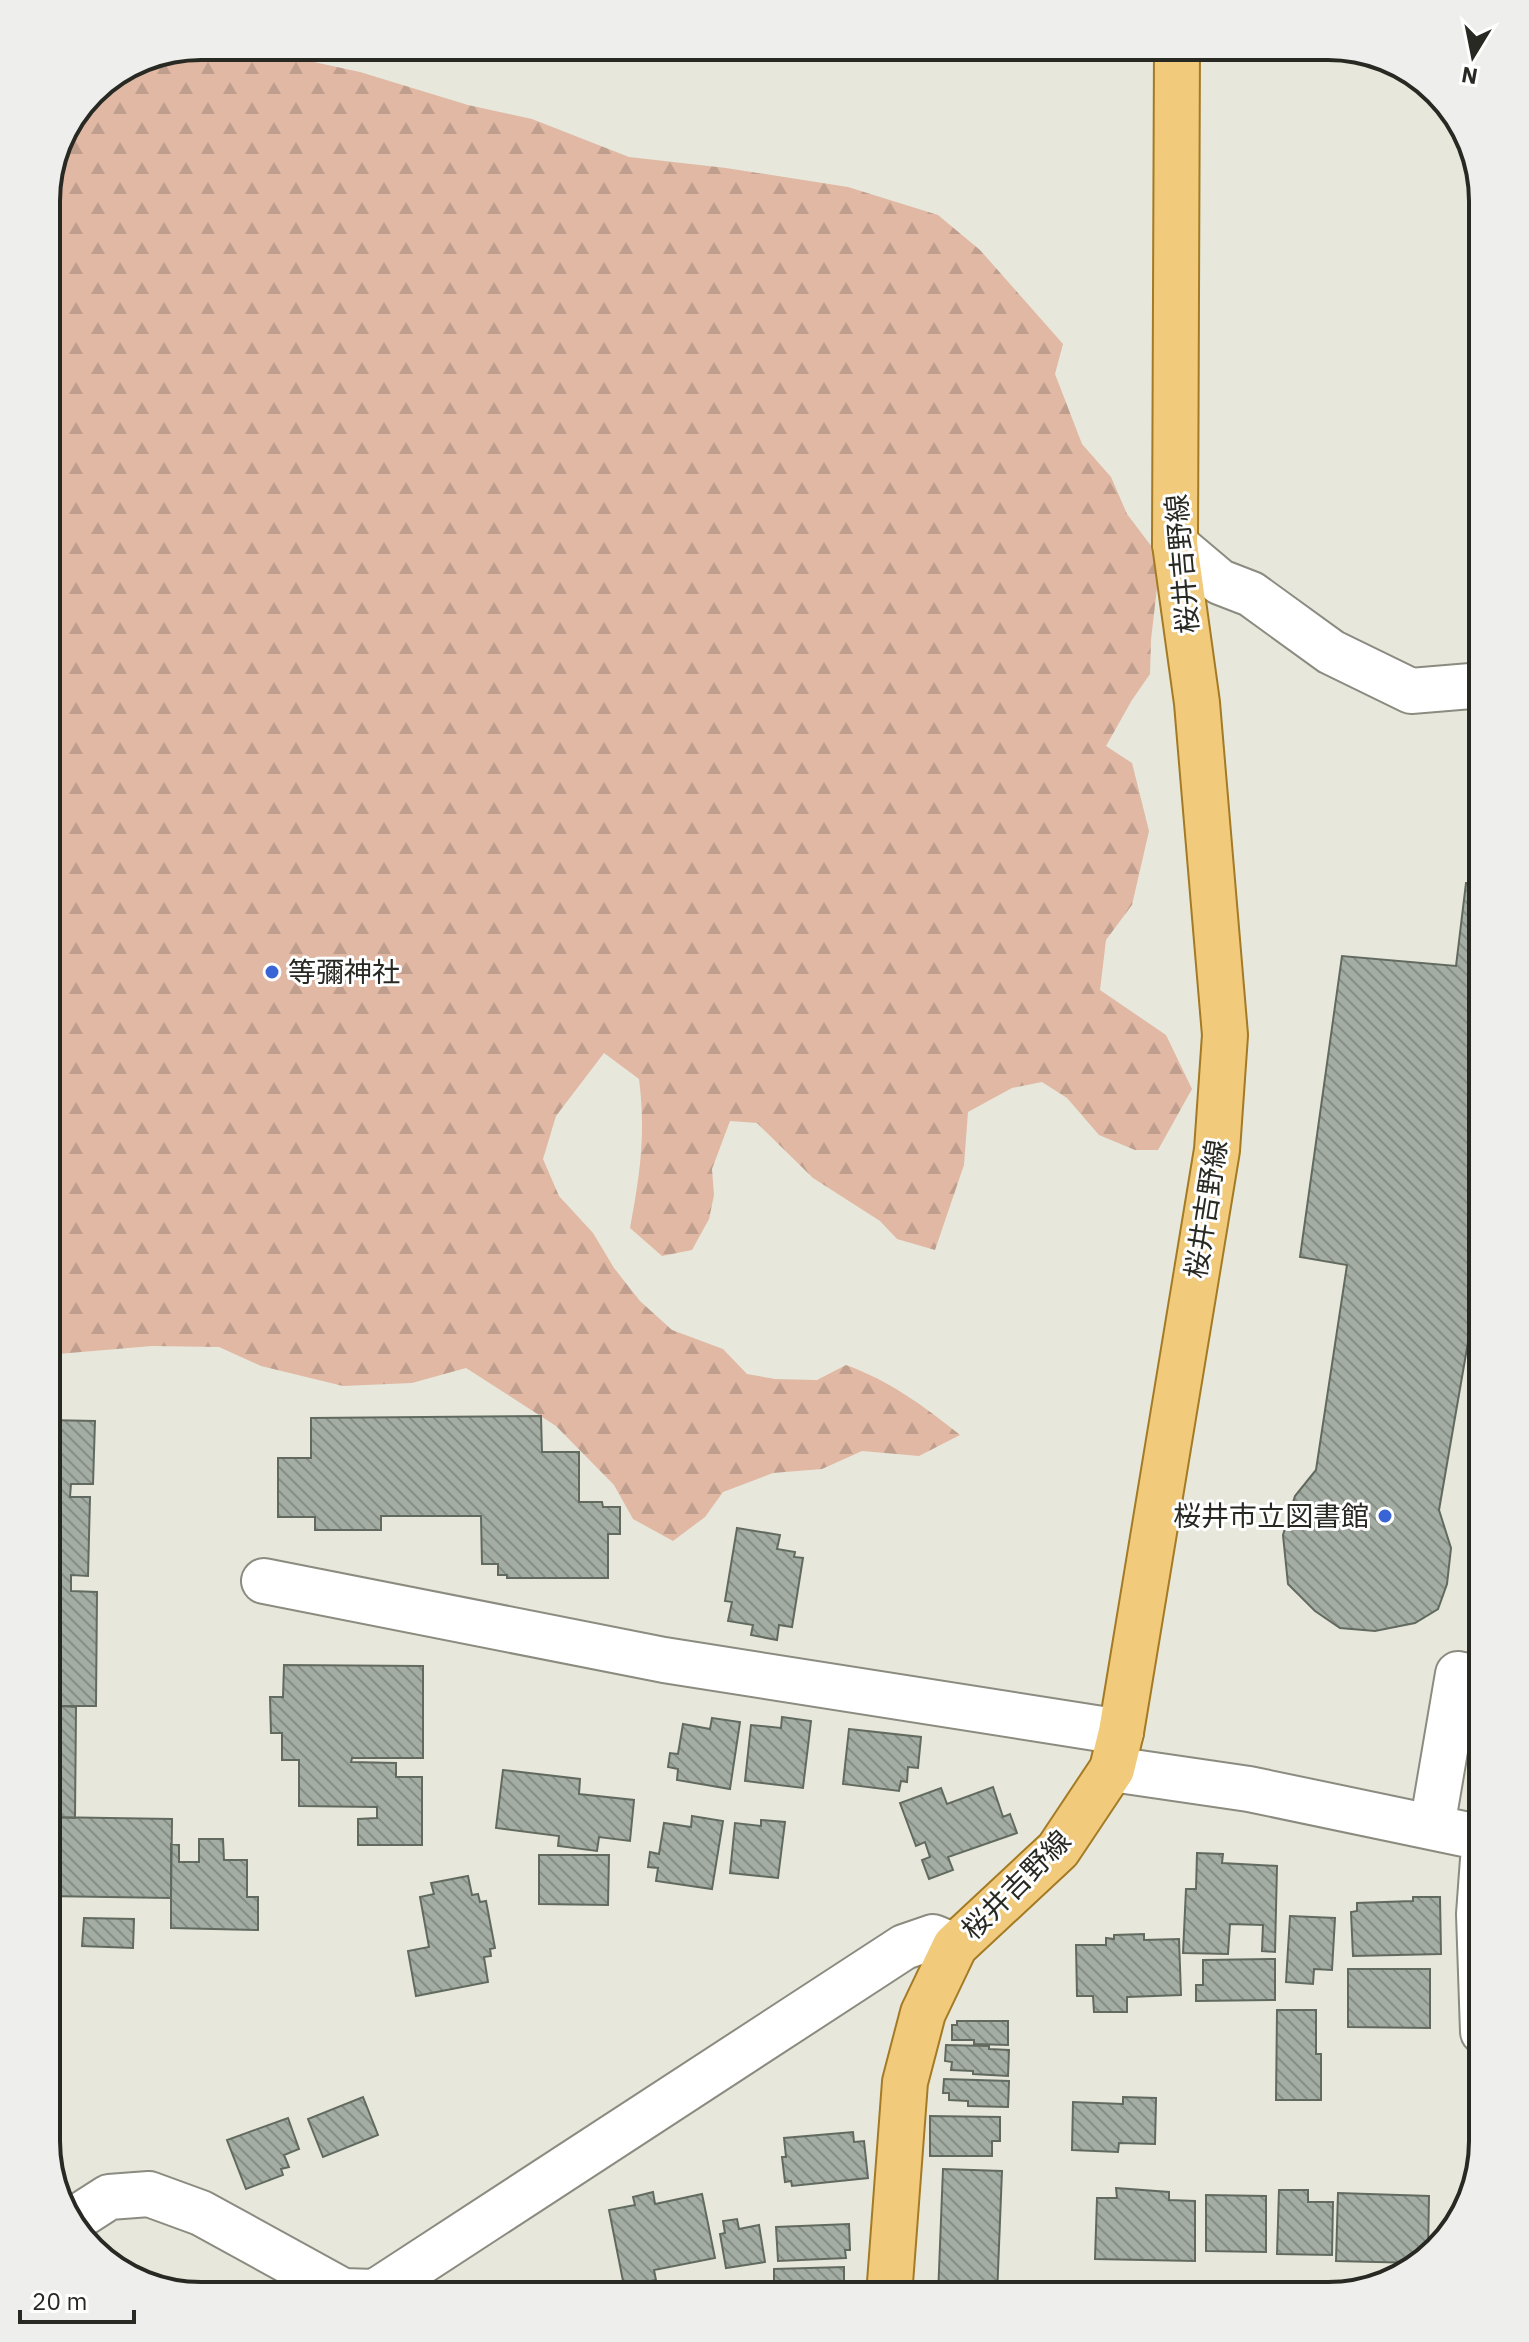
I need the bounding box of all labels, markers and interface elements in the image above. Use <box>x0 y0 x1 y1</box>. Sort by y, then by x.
north arrow <box>1433 16 1513 96</box>
text: N <box>1459 61 1480 92</box>
street label: 桜井吉野線 <box>1157 493 1206 635</box>
place label: 等彌神社 <box>288 953 400 990</box>
marker: 等彌神社 <box>263 963 281 981</box>
street label: 桜井吉野線 <box>1176 1137 1235 1281</box>
place label: 桜井市立図書館 <box>1173 1497 1369 1534</box>
marker: 桜井市立図書館 <box>1376 1507 1394 1525</box>
street label: 桜井吉野線 <box>953 1822 1078 1947</box>
scale bar <box>20 2274 134 2324</box>
text: 20 m <box>32 2285 87 2317</box>

